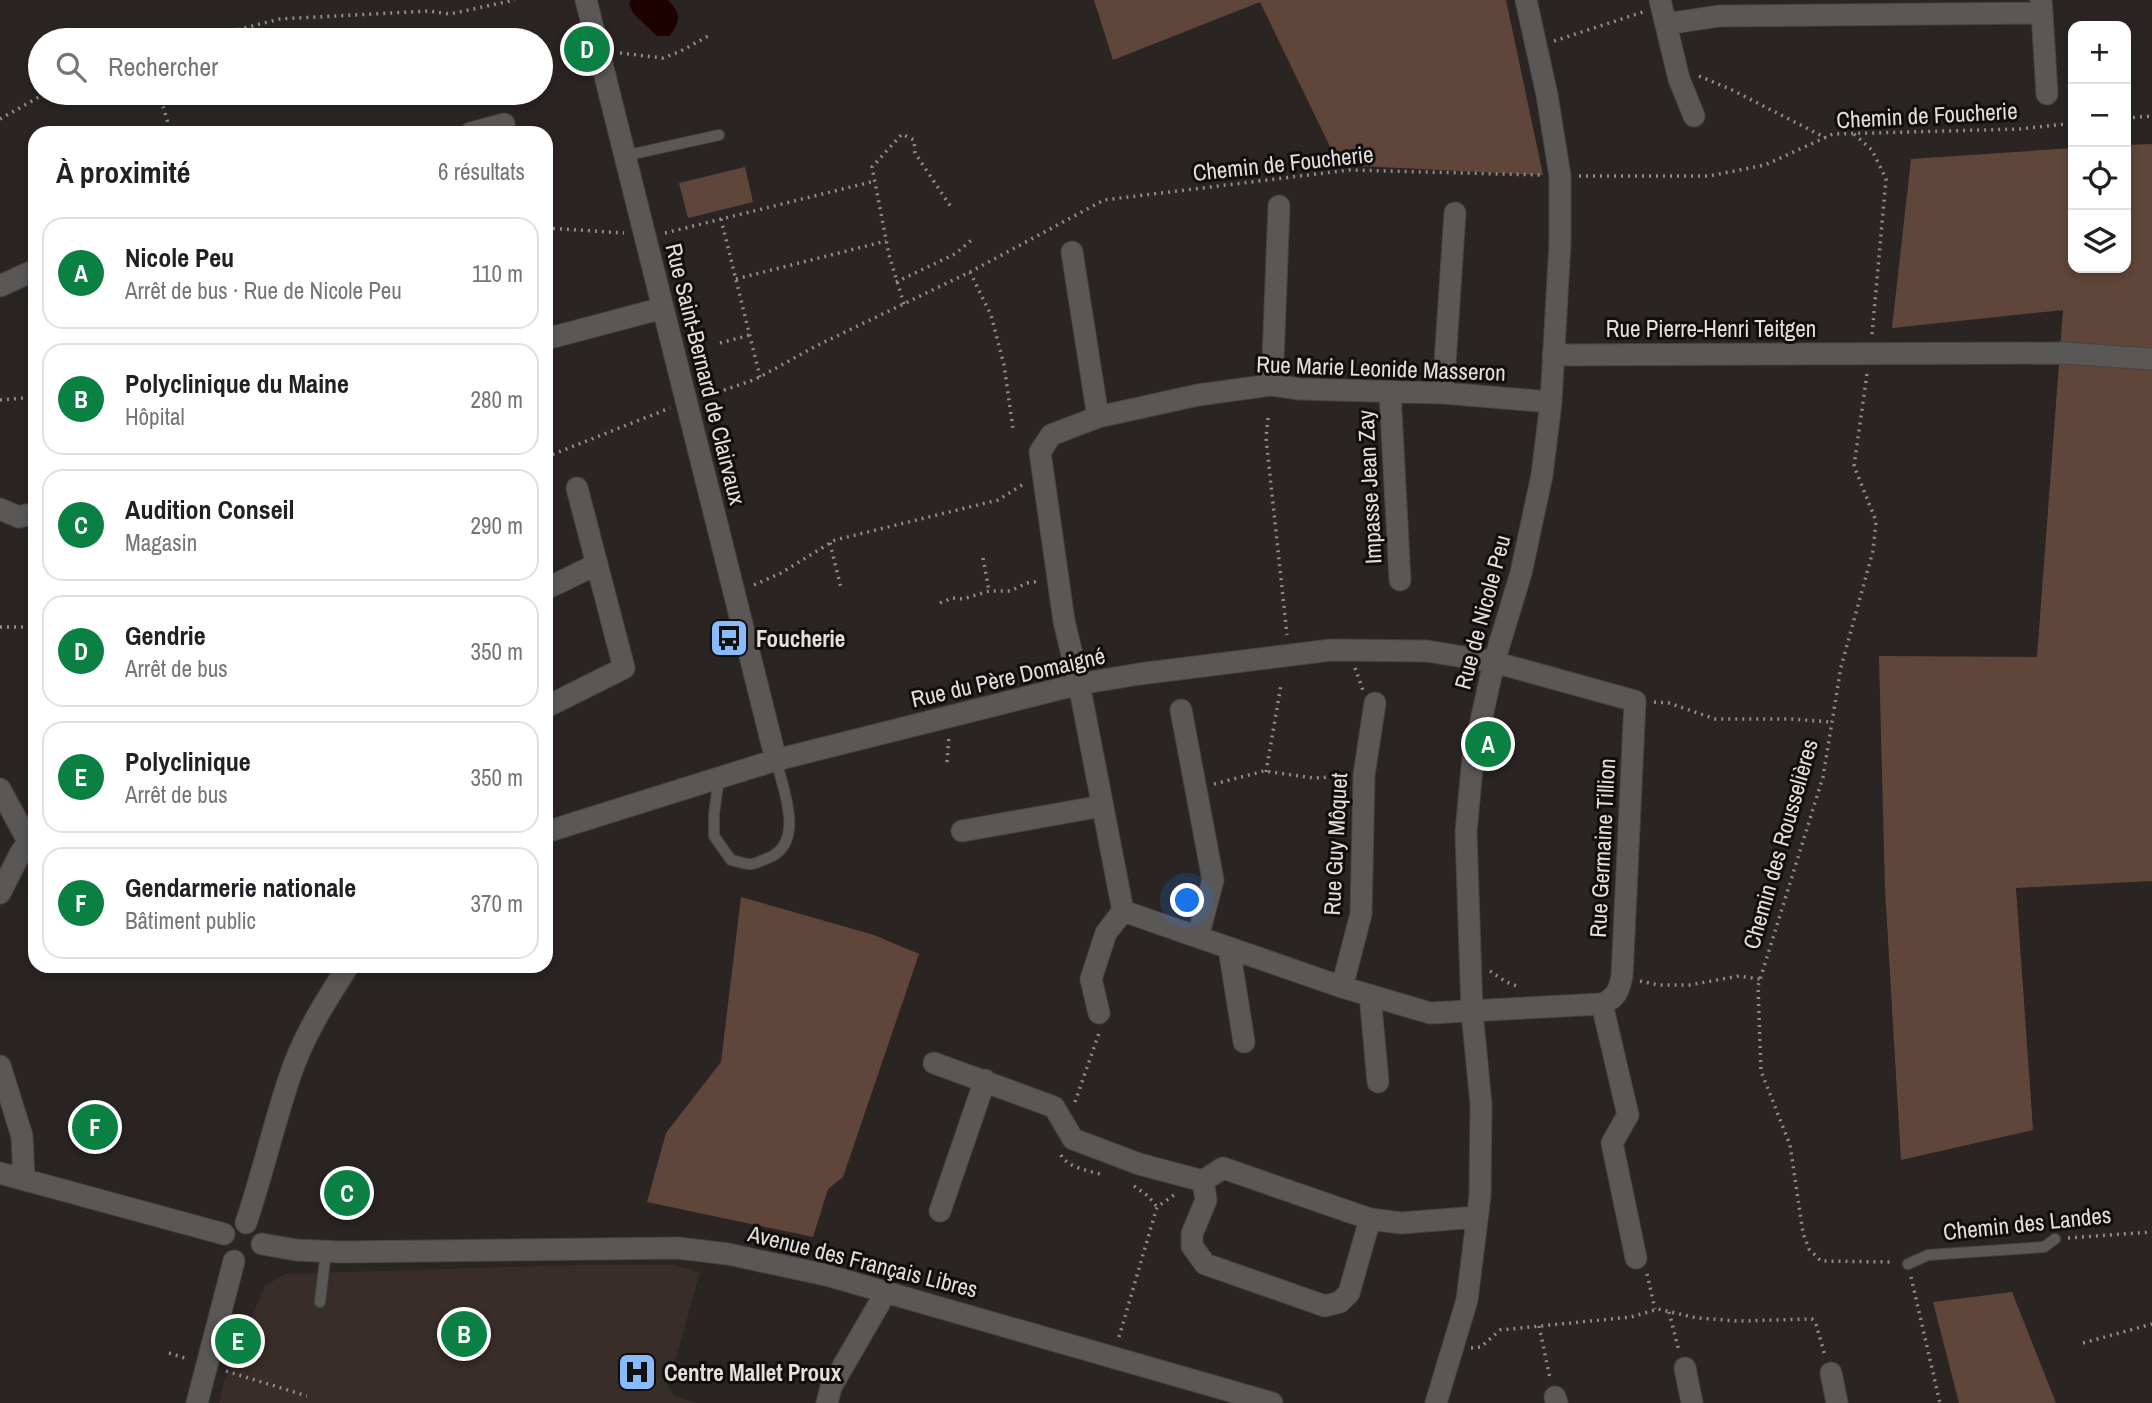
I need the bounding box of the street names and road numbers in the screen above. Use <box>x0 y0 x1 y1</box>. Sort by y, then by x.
street label: Chemin de Foucherie <box>1836 95 2018 135</box>
street label: Chemin de Foucherie <box>1191 138 1375 188</box>
street label: Rue Saint-Bernard de Clairvaux <box>658 240 754 508</box>
street label: Rue Pierre-Henri Teitgen <box>1606 313 1816 344</box>
street label: Rue Marie Leonide Masseron <box>1256 348 1506 388</box>
street label: Impasse Jean Zay <box>1349 409 1389 565</box>
street label: Rue de Nicole Peu <box>1447 532 1517 692</box>
street label: Rue du Père Domaigné <box>908 640 1108 714</box>
street label: Chemin des Rousselières <box>1735 735 1825 953</box>
street label: Rue Germaine Tillion <box>1582 758 1622 938</box>
street label: Rue Guy Môquet <box>1316 772 1354 916</box>
street label: Chemin des Landes <box>1941 1199 2113 1247</box>
street label: Avenue des Français Libres <box>744 1217 981 1305</box>

